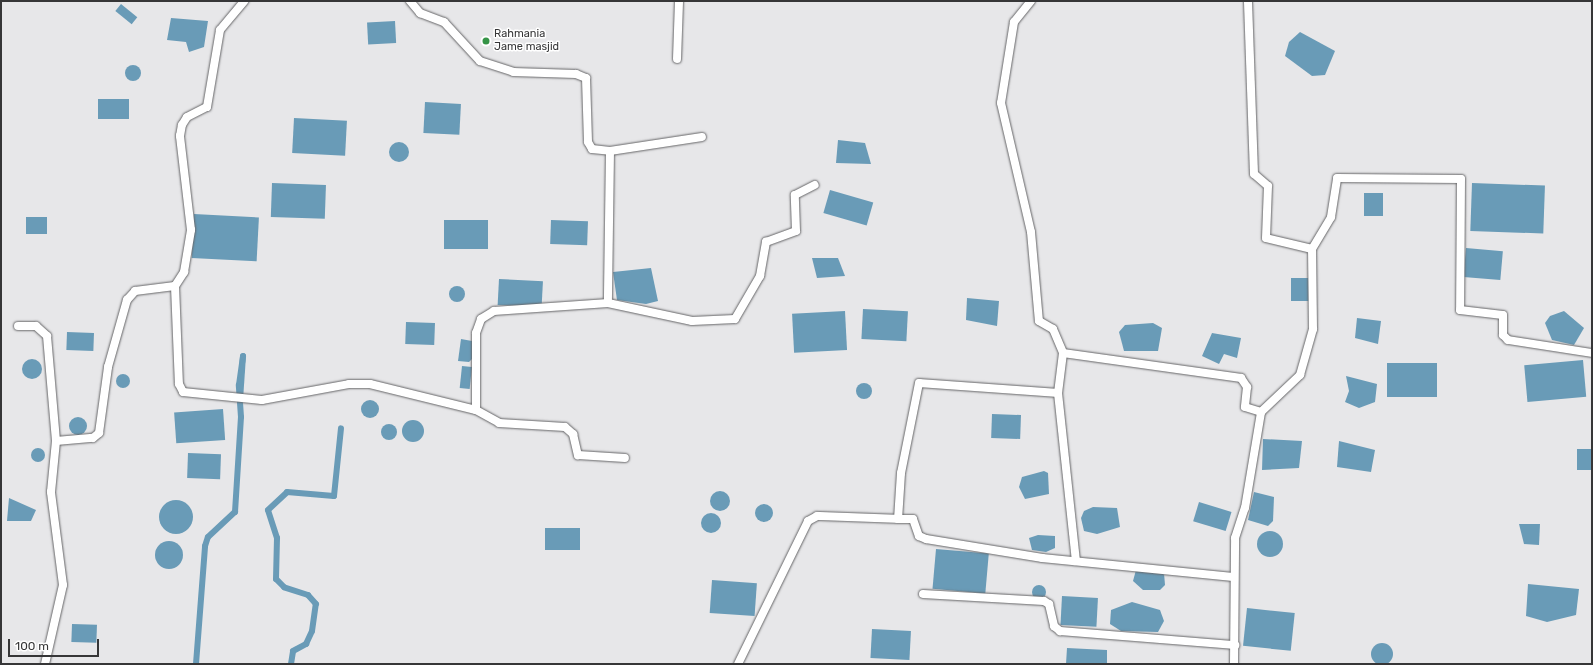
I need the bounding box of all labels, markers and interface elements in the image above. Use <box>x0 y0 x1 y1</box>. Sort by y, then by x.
place label: Rahmania Jame masjid <box>494 28 559 54</box>
marker: Rahmania Jame masjid <box>481 36 491 46</box>
scale bar <box>10 631 101 657</box>
text: 100 m <box>15 639 49 653</box>

